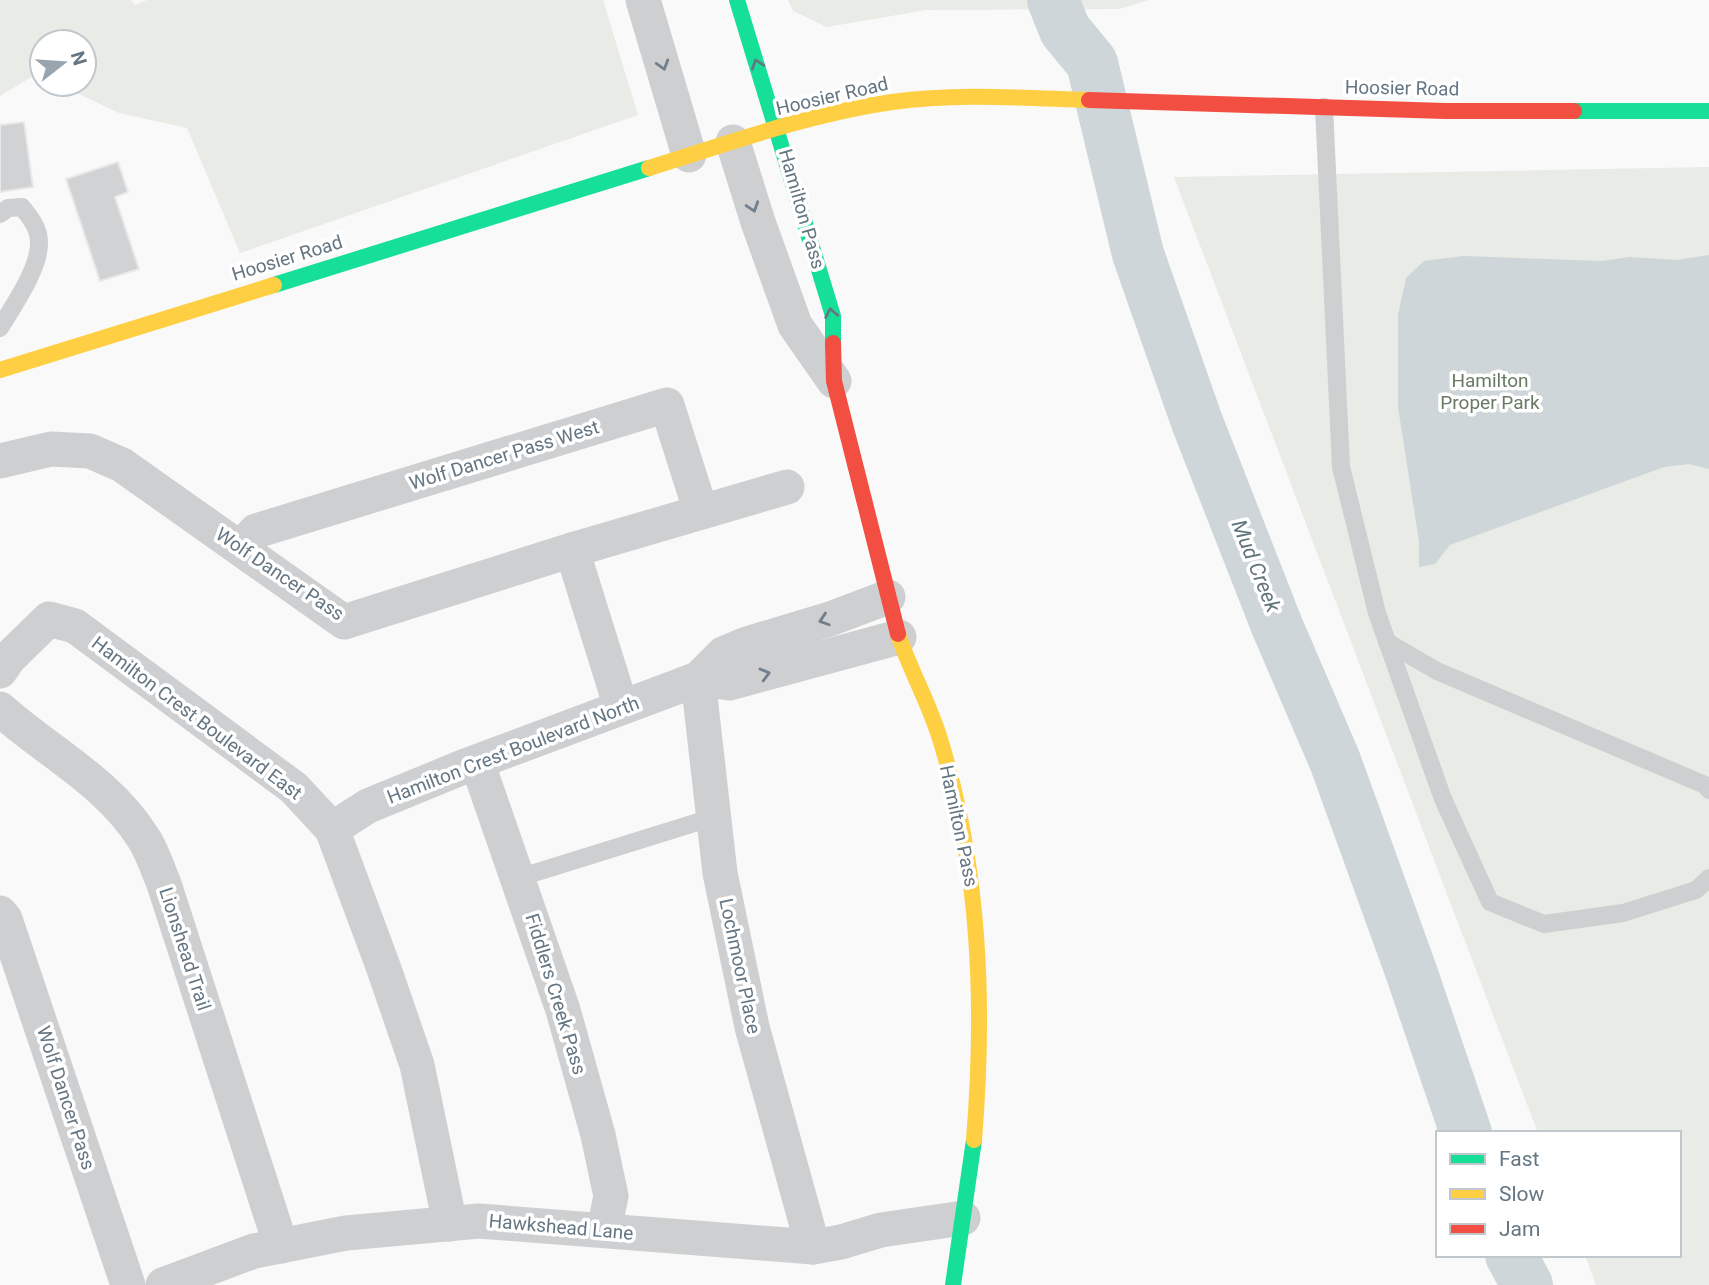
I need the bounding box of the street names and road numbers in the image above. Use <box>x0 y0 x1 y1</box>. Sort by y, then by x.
street label: Hoosier Road <box>774 72 890 120</box>
street label: Hoosier Road <box>1345 76 1459 100</box>
street label: Hamilton Pass <box>774 146 830 272</box>
street label: Hoosier Road <box>229 230 345 286</box>
street label: Wolf Dancer Pass West <box>406 415 602 495</box>
street label: Wolf Dancer Pass <box>212 523 348 625</box>
street label: Hamilton Crest Boulevard East <box>87 631 307 805</box>
street label: Hamilton Crest Boulevard North <box>384 691 642 809</box>
street label: Hamilton Pass <box>935 763 983 889</box>
street label: Lionshead Trail <box>154 884 216 1014</box>
street label: Lochmoor Place <box>714 896 766 1036</box>
street label: Fiddlers Creek Pass <box>521 911 591 1077</box>
street label: Wolf Dancer Pass <box>32 1023 100 1173</box>
street label: Hawkshead Lane <box>488 1209 634 1245</box>

